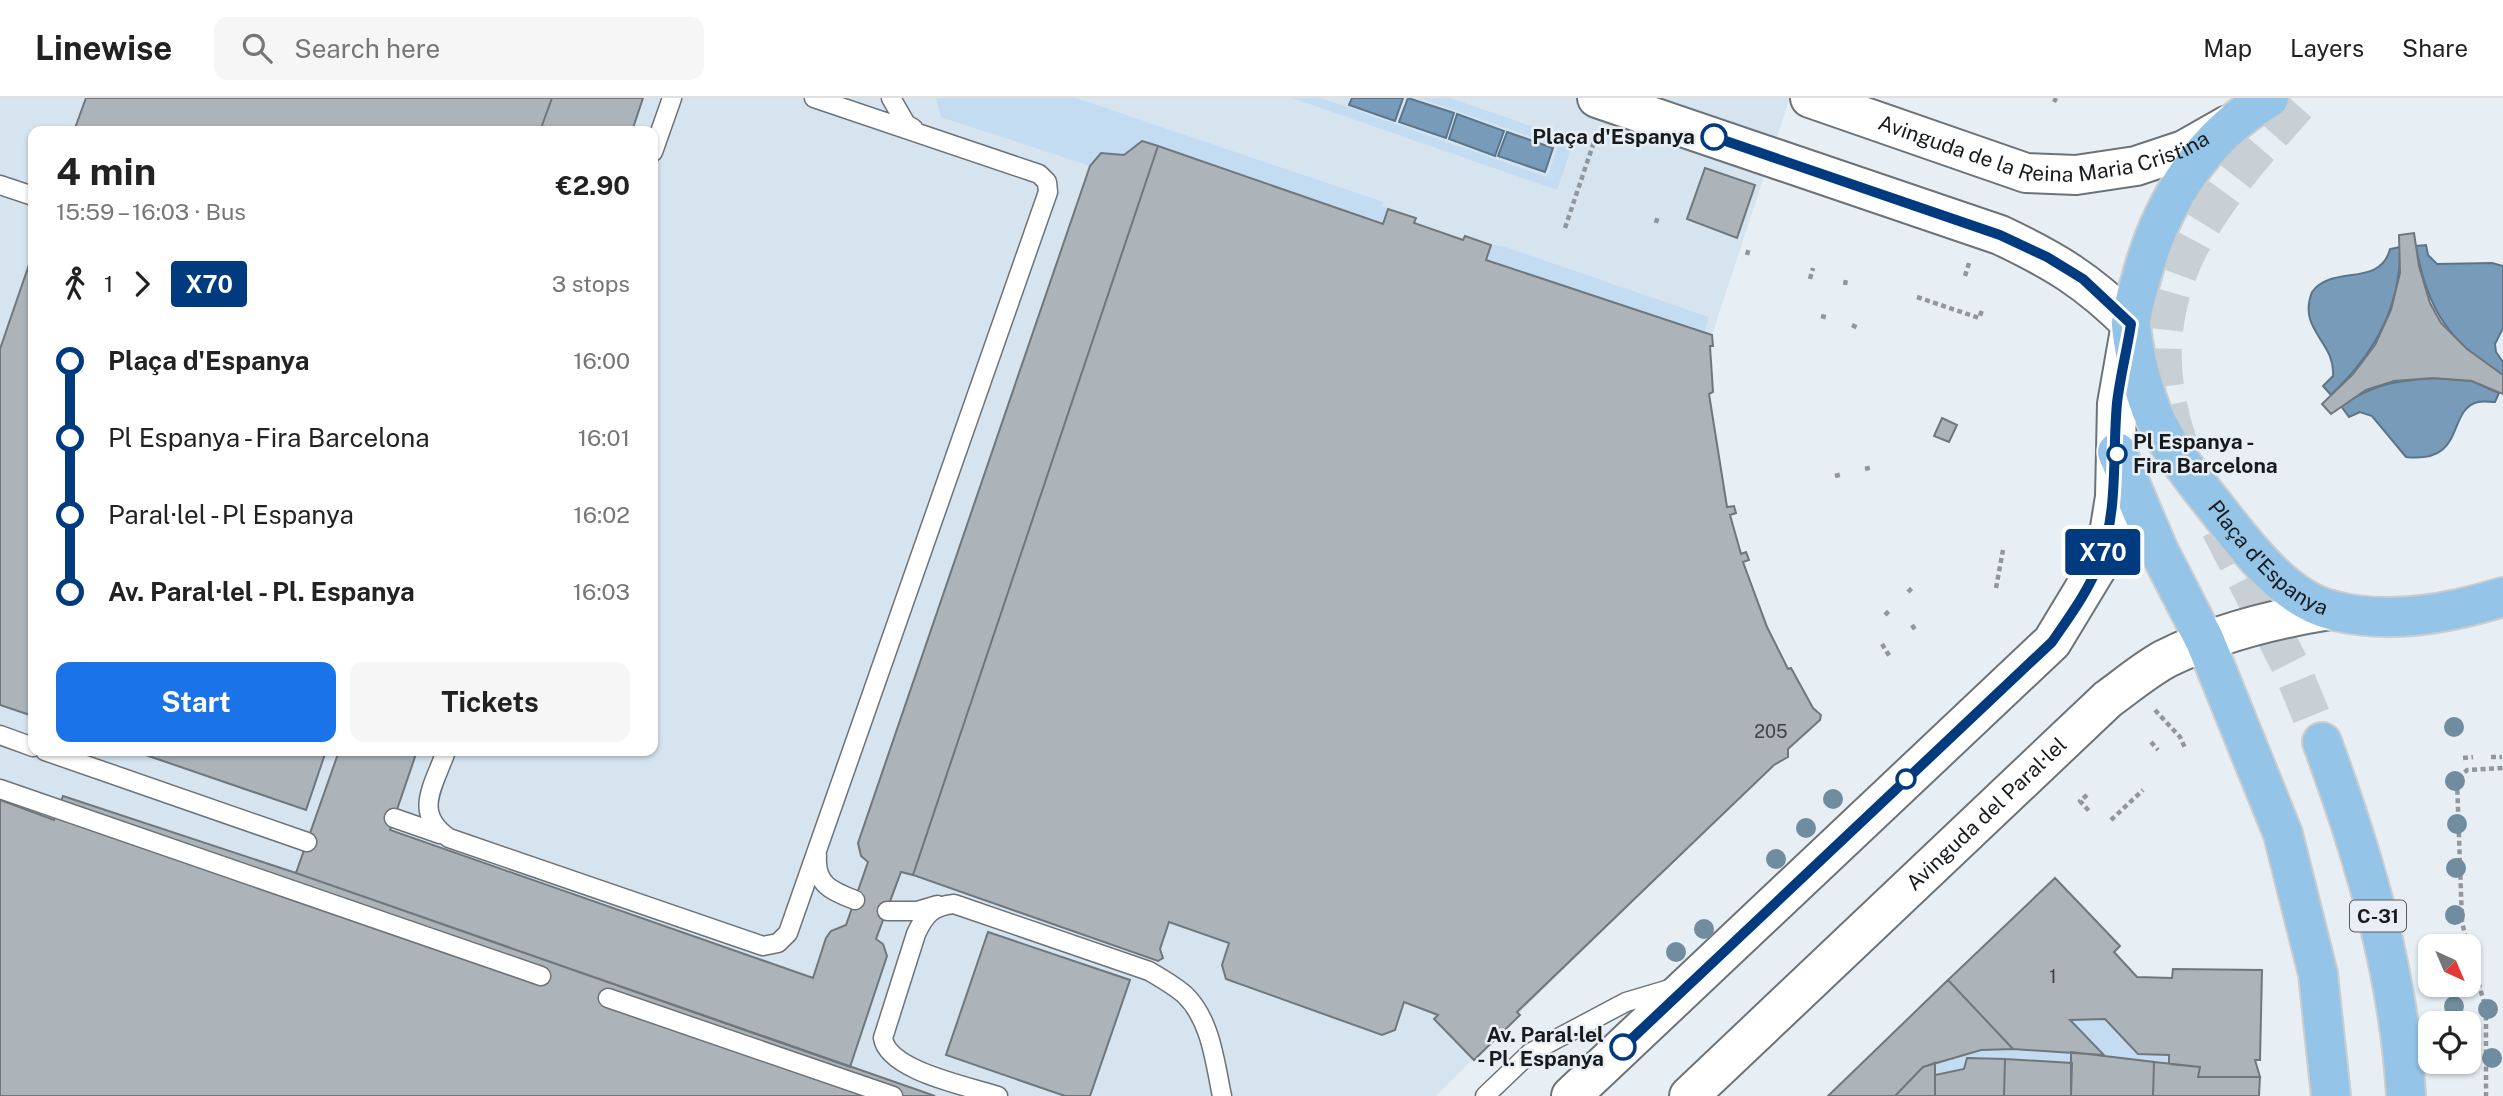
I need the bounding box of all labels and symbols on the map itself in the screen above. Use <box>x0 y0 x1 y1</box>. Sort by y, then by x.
street label: Avinguda de la Reina Maria Cristina <box>1872 106 2216 144</box>
text: Avinguda de la Reina Maria Cristina <box>1875 110 2213 187</box>
place label: Plaça d'Espanya <box>1532 124 1695 149</box>
marker: Plaça d'Espanya <box>1701 124 1727 150</box>
place label: Pl Espanya - Fira Barcelona <box>2133 429 2278 478</box>
marker: Pl Espanya - Fira Barcelona <box>2107 444 2127 464</box>
street label: Plaça d'Espanya <box>2203 495 2331 620</box>
line badge: X70 <box>2063 529 2143 575</box>
house number: 205 <box>1754 721 1788 742</box>
street label: Avinguda del Paral·lel <box>1901 732 2072 895</box>
unlabelled marker <box>1896 769 1916 789</box>
road number: C-31 <box>2350 901 2406 932</box>
north arrow <box>2418 934 2482 998</box>
house number: 1 <box>2049 966 2057 987</box>
place label: Av. Paral·lel - Pl. Espanya <box>1477 1022 1604 1071</box>
marker: Av. Paral·lel - Pl. Espanya <box>1610 1034 1636 1060</box>

